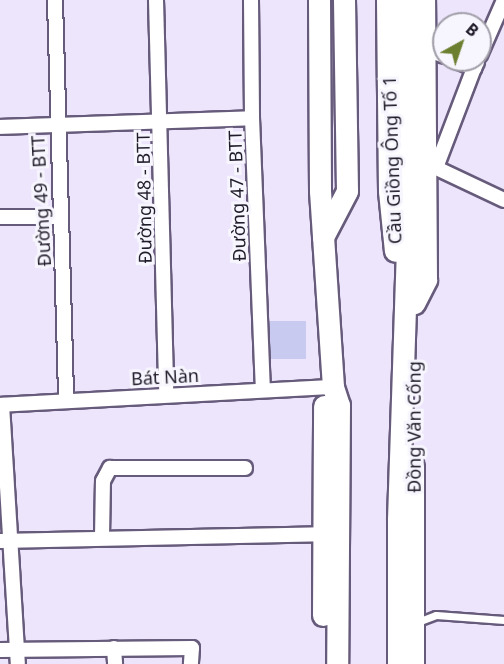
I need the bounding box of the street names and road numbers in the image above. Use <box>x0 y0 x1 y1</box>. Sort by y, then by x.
street label: Cầu Giồng Ông Tố 1 <box>378 76 406 244</box>
street label: Đường 47 - BTT <box>224 130 250 262</box>
street label: Đường 48 - BTT <box>132 132 156 264</box>
street label: Đường 49 - BTT <box>27 135 55 267</box>
street label: Đồng Văn Cống <box>403 361 425 493</box>
street label: Bát Nàn <box>131 364 199 390</box>

